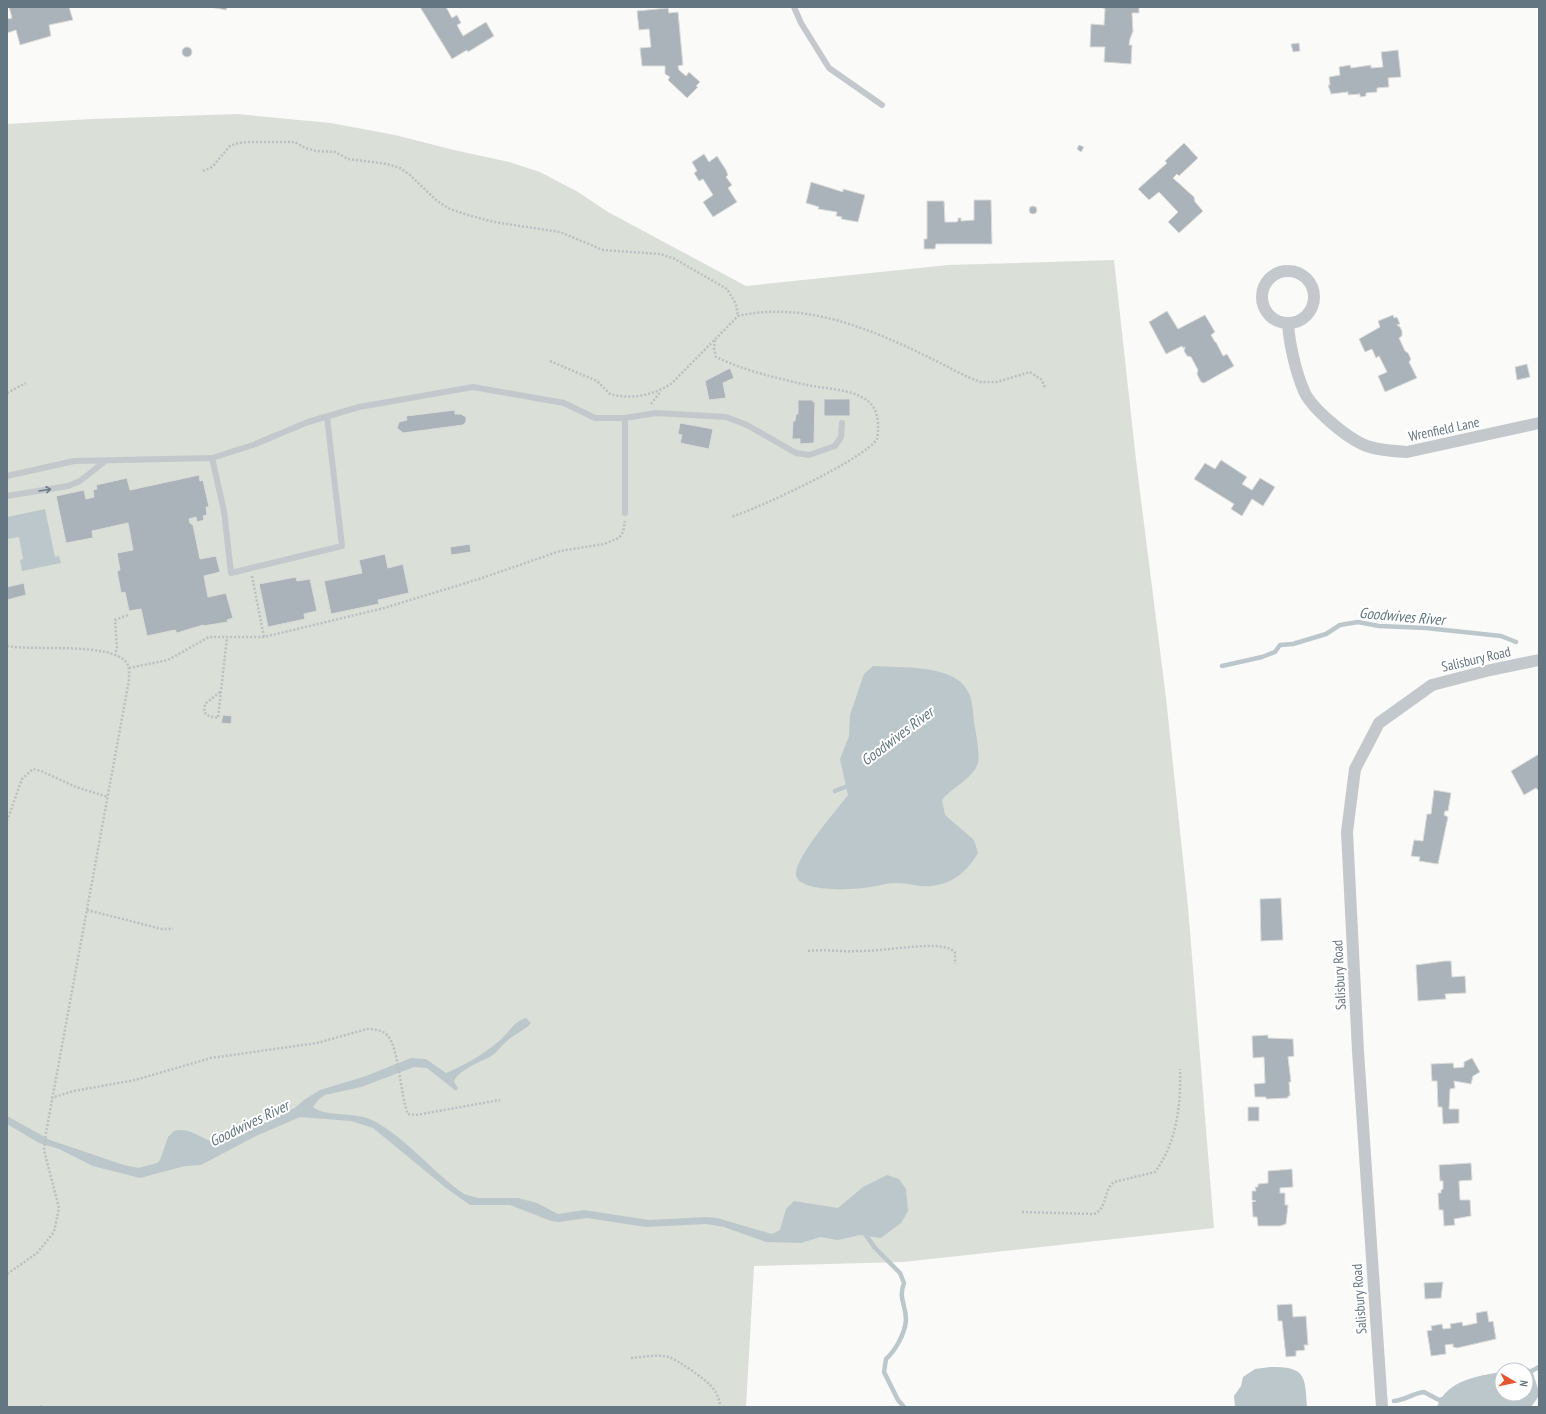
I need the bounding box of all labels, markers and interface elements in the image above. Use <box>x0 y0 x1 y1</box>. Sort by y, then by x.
street label: Wrenfield Lane <box>1407 413 1481 445</box>
one-way arrow <box>39 486 52 494</box>
water label: Goodwives River <box>1358 603 1447 629</box>
street label: Salisbury Road <box>1440 642 1512 676</box>
water label: Goodwives River <box>857 701 938 769</box>
street label: Salisbury Road <box>1328 939 1350 1011</box>
water label: Goodwives River <box>206 1095 293 1150</box>
street label: Salisbury Road <box>1348 1263 1370 1335</box>
north arrow <box>1494 1362 1534 1402</box>
text: N <box>1516 1380 1531 1388</box>

